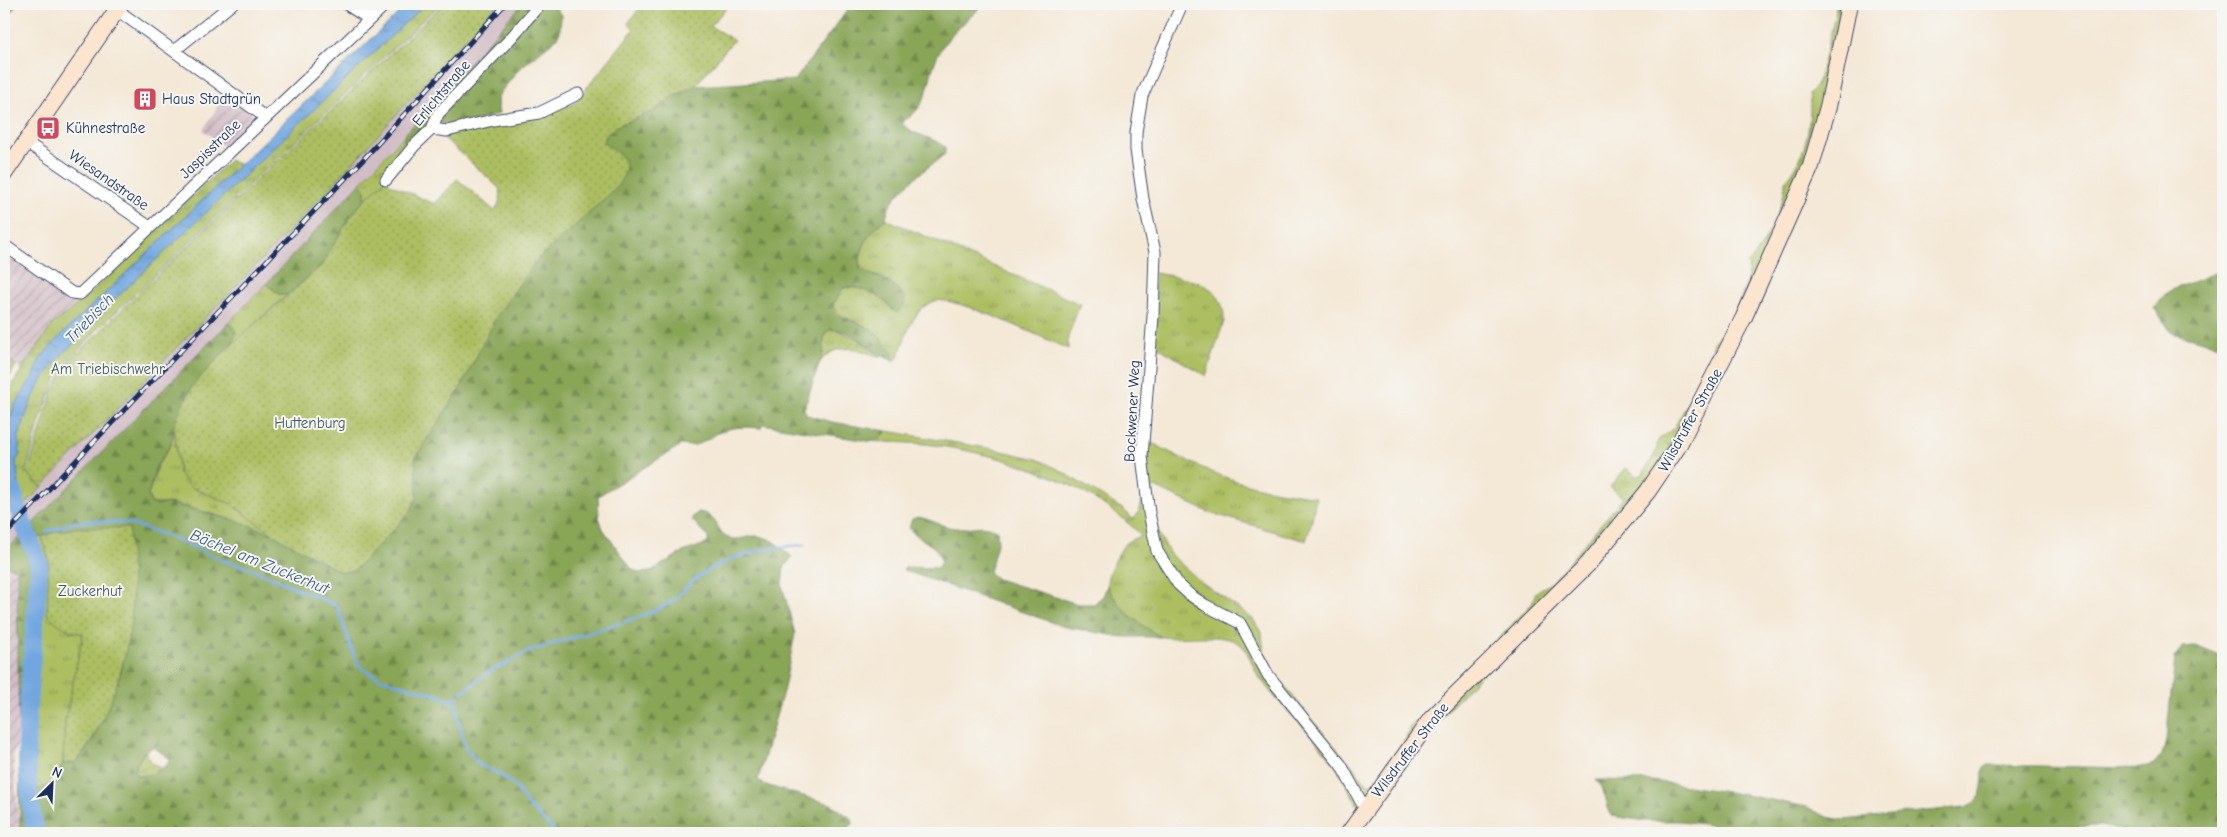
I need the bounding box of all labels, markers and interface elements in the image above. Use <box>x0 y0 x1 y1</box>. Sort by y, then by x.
street label: Erlichtstraße <box>408 56 474 130</box>
building icon: Haus Stadtgrün <box>132 86 158 112</box>
place label: Haus Stadtgrün <box>162 90 261 108</box>
bus stop icon: Kühnestraße <box>35 115 61 141</box>
street label: Jaspisstraße <box>176 115 245 182</box>
place label: Kühnestraße <box>66 119 146 137</box>
street label: Wiesandstraße <box>66 146 153 214</box>
water label: Triebisch <box>62 290 118 347</box>
park label: Am Triebischwehr <box>51 360 165 378</box>
street label: Bockwener Weg <box>1120 360 1144 462</box>
street label: Wilsdruffer Straße <box>1654 365 1726 475</box>
park label: Huttenburg <box>274 414 346 432</box>
water label: Bächel am Zuckerhut <box>188 526 332 598</box>
park label: Zuckerhut <box>58 582 123 600</box>
street label: Wilsdruffer Straße <box>1367 699 1453 801</box>
north arrow <box>28 760 78 810</box>
text: N <box>49 763 65 782</box>

